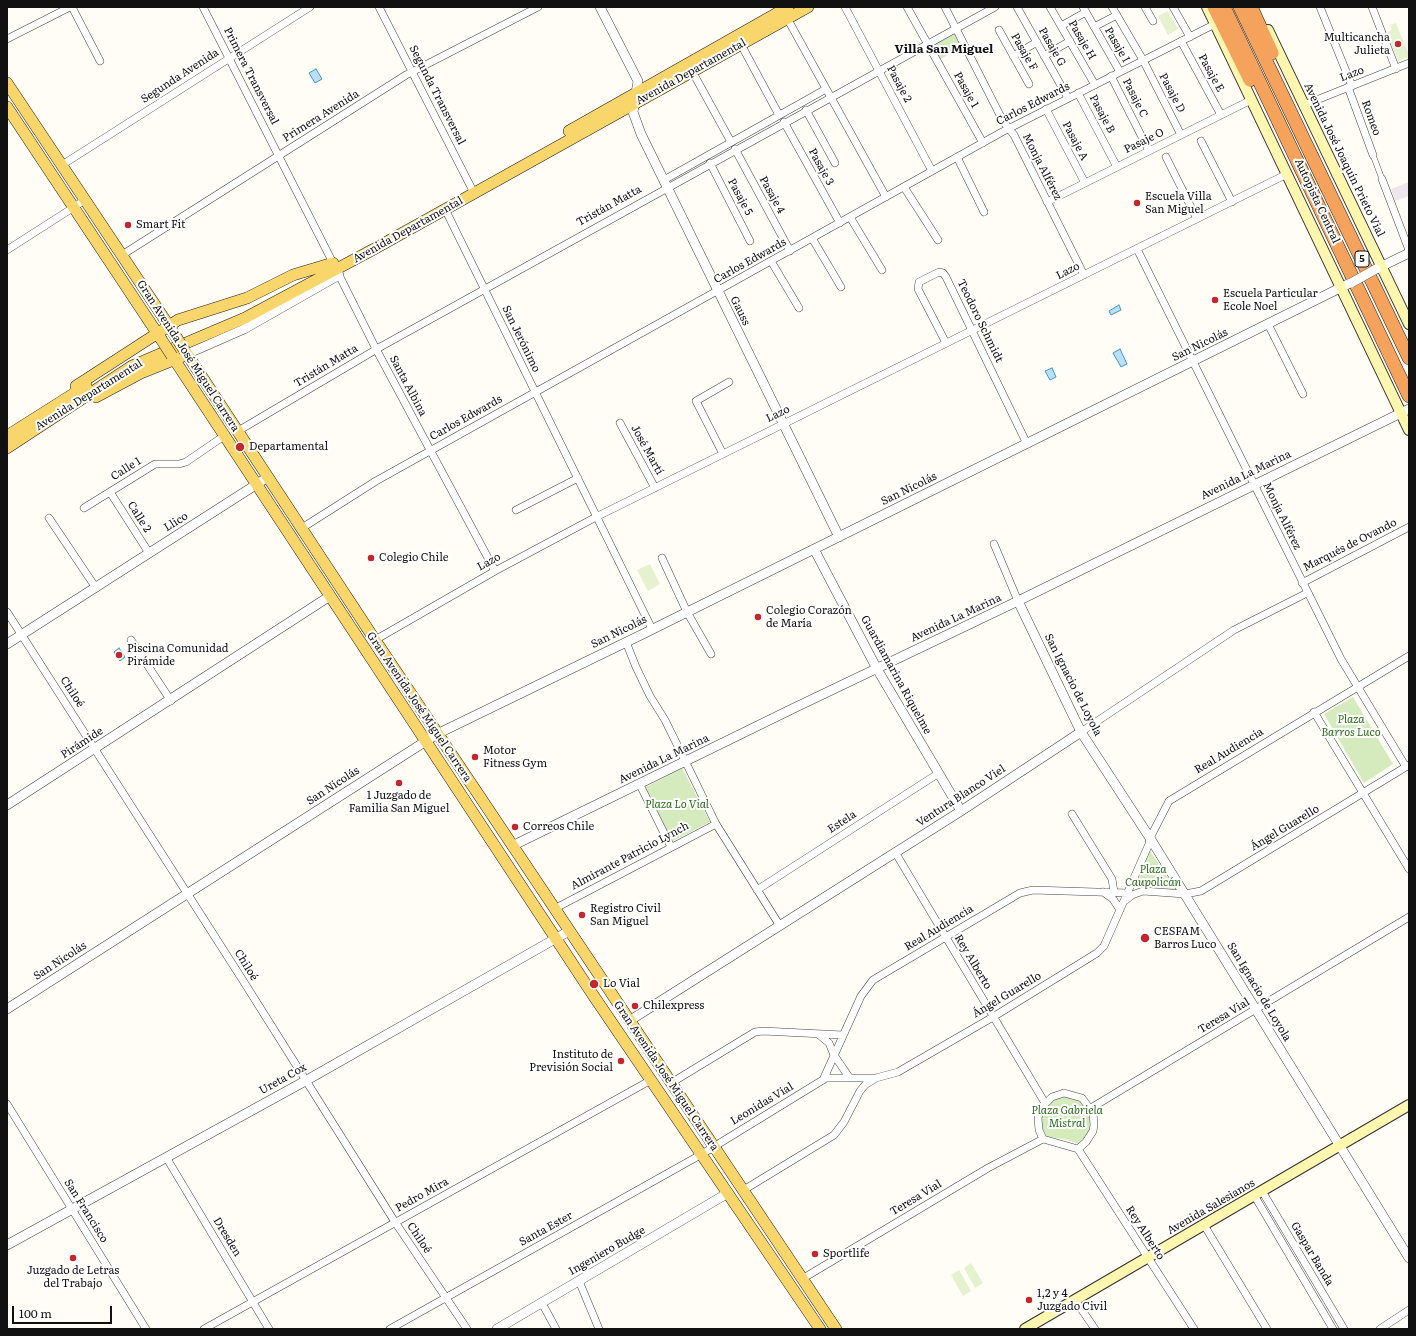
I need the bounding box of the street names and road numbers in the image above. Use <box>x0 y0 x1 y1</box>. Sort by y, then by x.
street label: Pasaje H <box>1065 18 1099 62</box>
street label: Primera Transversal <box>221 25 281 127</box>
street label: Pasaje G <box>1036 25 1068 69</box>
street label: Pasaje I <box>1102 25 1132 65</box>
street label: Pasaje F <box>1008 31 1040 73</box>
street label: Avenida Departamental <box>634 36 748 108</box>
street label: Segunda Transversal <box>406 43 468 147</box>
street label: Segunda Avenida <box>139 46 221 106</box>
street label: Pasaje E <box>1195 52 1227 94</box>
street label: Pasaje 2 <box>884 63 914 105</box>
street label: Lazo <box>1338 63 1366 85</box>
street label: Pasaje 1 <box>951 70 981 110</box>
street label: Pasaje D <box>1156 71 1188 115</box>
street label: Pasaje C <box>1120 76 1150 120</box>
street label: Carlos Edwards <box>994 80 1072 128</box>
street label: Avenida José Joaquín Prieto Vial <box>1301 81 1387 239</box>
street label: Primera Avenida <box>280 87 362 145</box>
street label: Pasaje B <box>1086 92 1118 136</box>
street label: Romeo <box>1359 98 1383 138</box>
street label: Pasaje A <box>1059 119 1091 163</box>
street label: Pasaje O <box>1122 126 1166 156</box>
street label: Monja Alférez <box>1019 131 1065 203</box>
street label: Pasaje 3 <box>805 146 837 188</box>
street label: Autopista Central <box>1292 156 1342 246</box>
street label: Pasaje 4 <box>756 174 788 216</box>
street label: Pasaje 5 <box>725 176 755 218</box>
street label: Tristán Matta <box>574 183 644 229</box>
street label: Avenida Departamental <box>351 194 465 266</box>
street label: Carlos Edwards <box>711 236 789 286</box>
road number: 5 <box>1355 251 1369 267</box>
street label: Lazo <box>1054 260 1082 282</box>
street label: Teodoro Schmidt <box>954 277 1006 365</box>
street label: Gran Avenida José Miguel Carrera <box>134 278 242 434</box>
street label: Gauss <box>727 294 753 328</box>
street label: San Jerónimo <box>499 304 543 374</box>
street label: San Nicolás <box>1170 326 1230 364</box>
street label: Tristán Matta <box>292 342 360 390</box>
street label: Santa Albina <box>386 353 430 419</box>
street label: Avenida Departamental <box>33 357 145 433</box>
street label: Carlos Edwards <box>427 393 505 443</box>
street label: Lazo <box>764 403 792 425</box>
street label: José Martí <box>628 423 666 477</box>
street label: Avenida La Marina <box>1199 447 1293 503</box>
street label: Calle 1 <box>108 455 144 483</box>
street label: San Nicolás <box>879 470 939 508</box>
street label: Monja Alférez <box>1260 480 1304 552</box>
street label: Calle 2 <box>124 499 154 535</box>
street label: Llico <box>161 510 191 534</box>
street label: Marqués de Ovando <box>1301 516 1399 574</box>
street label: Lazo <box>475 550 503 574</box>
street label: Avenida La Marina <box>909 591 1003 645</box>
street label: San Nicolás <box>589 613 649 651</box>
street label: Guardiamarina Riquelme <box>858 613 934 737</box>
street label: Gran Avenida José Miguel Carrera <box>364 630 474 784</box>
street label: San Ignacio de Loyola <box>1041 632 1105 738</box>
street label: Chiloé <box>57 674 87 710</box>
street label: Pirámide <box>58 724 106 762</box>
street label: Real Audiencia <box>1192 725 1266 777</box>
street label: Avenida La Marina <box>617 731 711 787</box>
street label: Ventura Blanco Viel <box>914 762 1008 830</box>
street label: San Nicolás <box>304 764 362 808</box>
street label: Ángel Guarello <box>1248 802 1322 854</box>
street label: Estela <box>825 808 859 836</box>
street label: Almirante Patricio Lynch <box>569 819 691 893</box>
street label: Real Audiencia <box>902 902 976 954</box>
street label: Rey Alberto <box>951 932 995 992</box>
street label: San Nicolás <box>31 939 89 983</box>
street label: San Ignacio de Loyola <box>1224 940 1294 1044</box>
street label: Chiloé <box>231 947 261 983</box>
street label: Ángel Guarello <box>970 969 1044 1021</box>
street label: Teresa Vial <box>1196 995 1252 1037</box>
street label: Gran Avenida José Miguel Carrera <box>611 999 721 1153</box>
street label: Ureta Cox <box>257 1061 309 1097</box>
street label: Leonidas Vial <box>728 1080 796 1128</box>
street label: Pedro Mira <box>393 1175 451 1215</box>
street label: Avenida Salesianos <box>1165 1176 1257 1238</box>
street label: San Francisco <box>61 1177 111 1245</box>
street label: Teresa Vial <box>888 1177 944 1219</box>
street label: Rey Alberto <box>1123 1203 1167 1263</box>
street label: Santa Ester <box>517 1209 575 1249</box>
street label: Dresden <box>210 1215 244 1259</box>
street label: Chiloé <box>404 1220 434 1256</box>
street label: Gaspar Banda <box>1288 1220 1336 1288</box>
street label: Ingeniero Budge <box>566 1224 648 1278</box>

